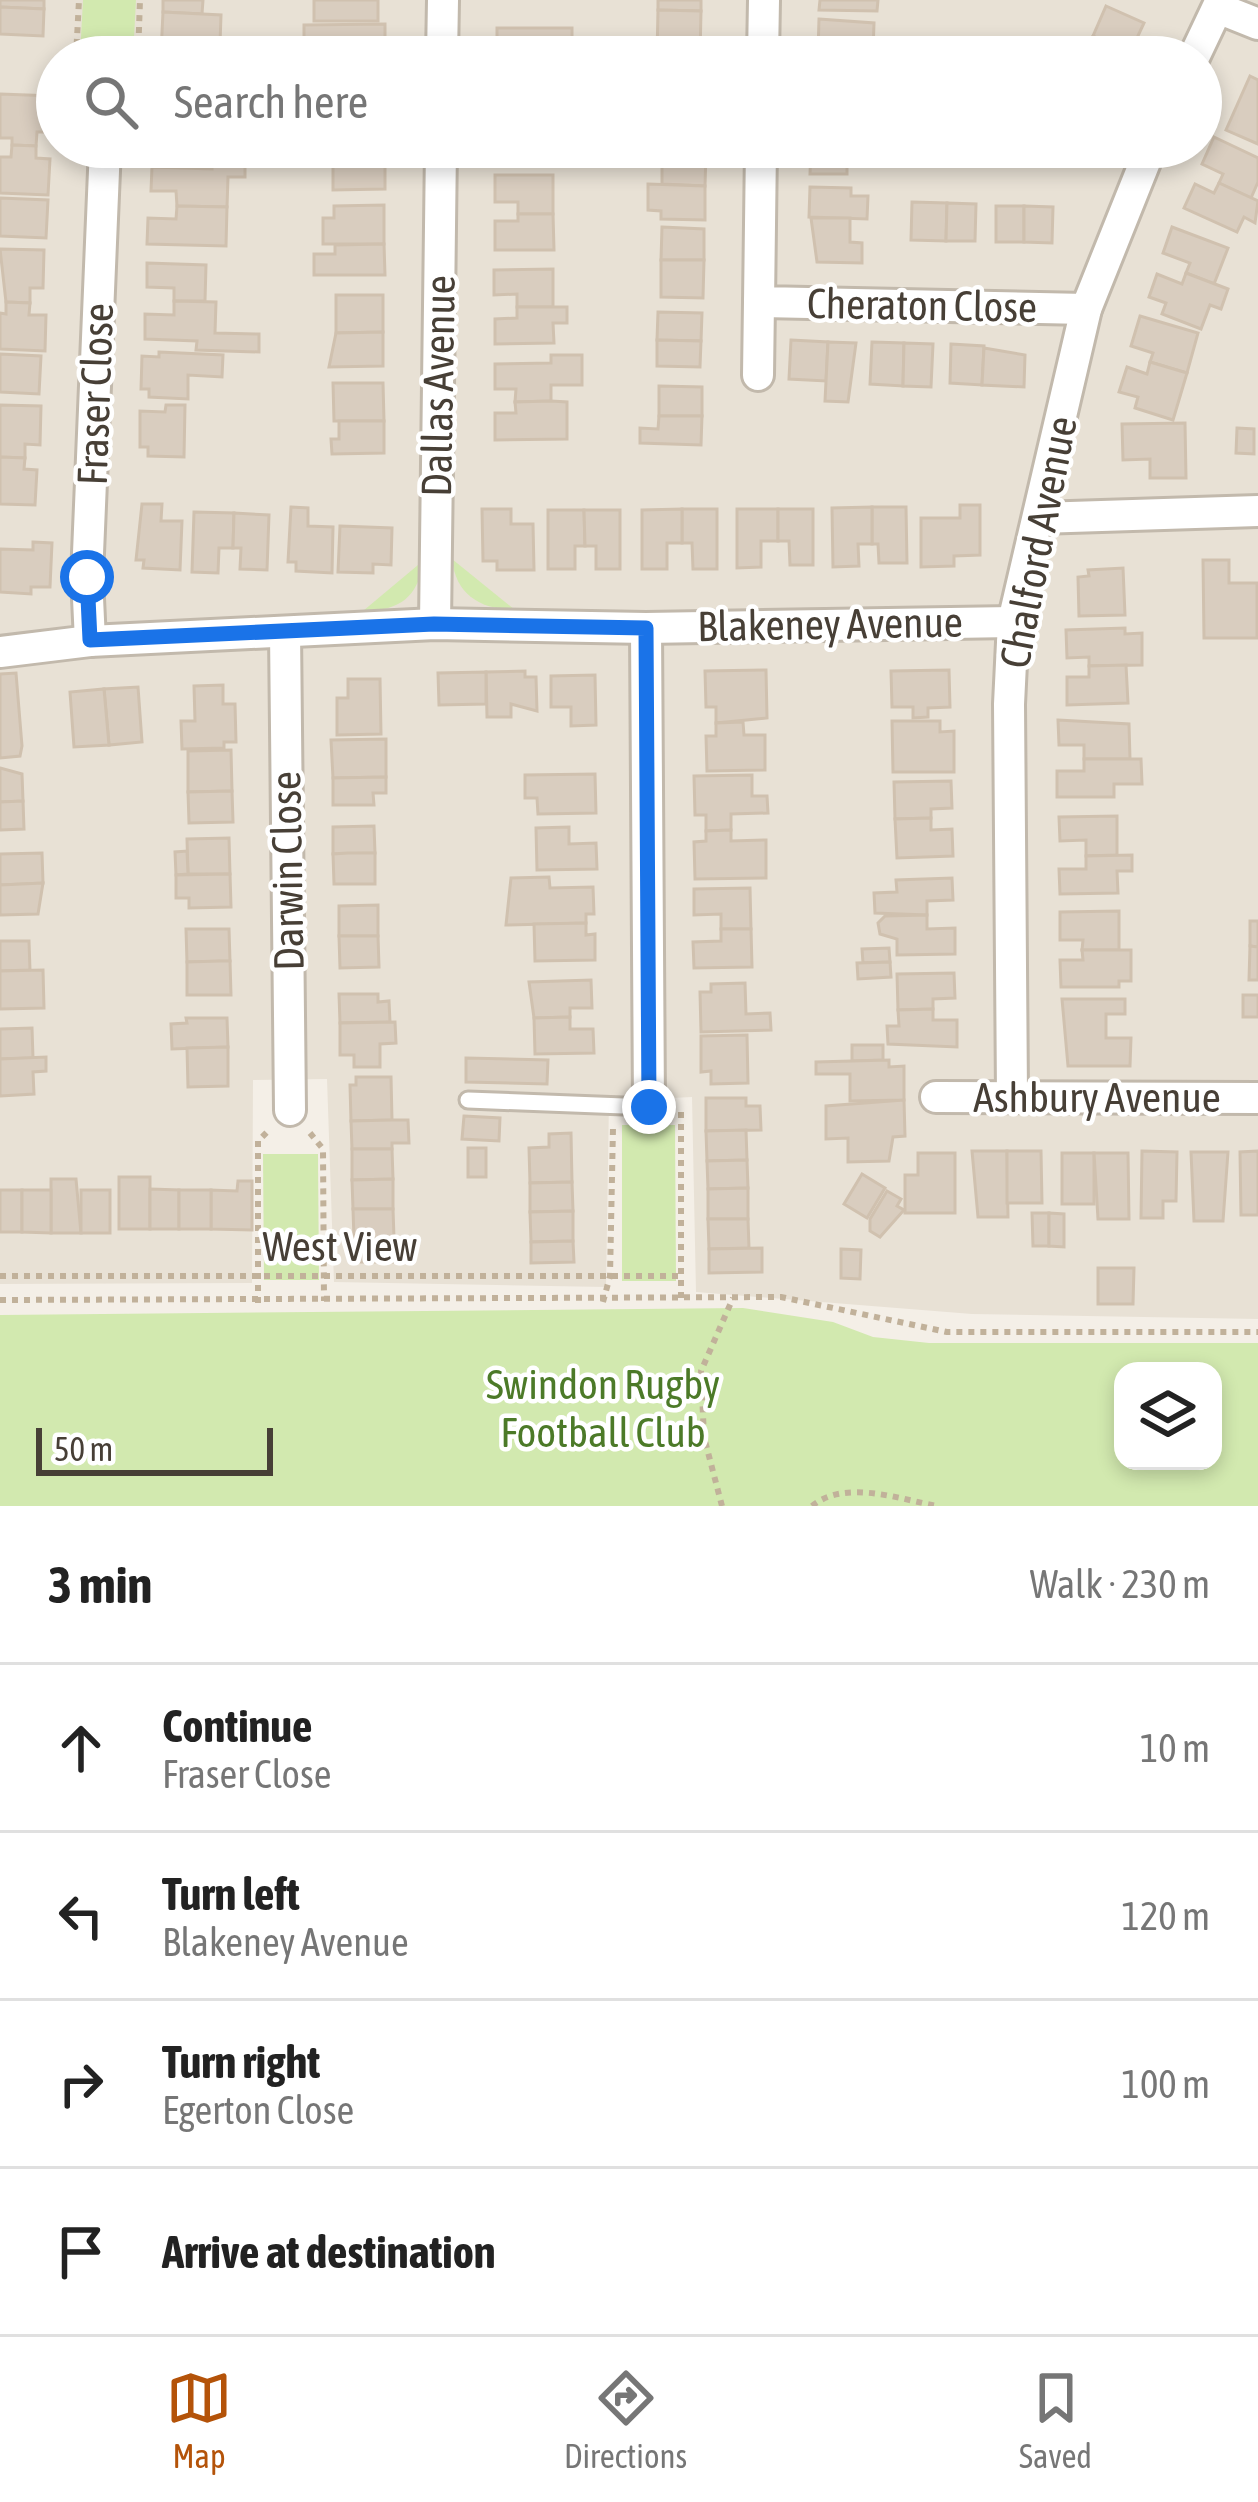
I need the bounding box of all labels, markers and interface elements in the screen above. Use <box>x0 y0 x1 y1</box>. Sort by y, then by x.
search box <box>36 36 1222 168</box>
icon: search <box>78 69 144 135</box>
text: Search here <box>174 76 368 128</box>
street label: Dallas Avenue <box>412 275 464 497</box>
street label: Cheraton Close <box>806 279 1038 331</box>
street label: Fraser Close <box>68 302 122 486</box>
street label: Chalford Avenue <box>990 412 1086 672</box>
route start <box>60 550 114 604</box>
street label: Blakeney Avenue <box>697 598 963 650</box>
street label: Darwin Close <box>261 771 313 971</box>
street label: Ashbury Avenue <box>973 1073 1221 1121</box>
route end <box>622 1080 676 1134</box>
street label: West View <box>263 1222 417 1270</box>
park label: Swindon Rugby Football Club <box>486 1360 720 1456</box>
map controls <box>1114 1362 1222 1470</box>
button: layers <box>1114 1362 1222 1470</box>
scale bar <box>36 1422 273 1475</box>
text: 50 m <box>54 1430 113 1468</box>
text: 3 min <box>48 1555 152 1614</box>
text: Walk · 230 m <box>1030 1562 1210 1606</box>
text: Continue <box>162 1700 313 1752</box>
icon: ahead <box>48 1715 114 1781</box>
text: 10 m <box>1140 1726 1210 1770</box>
text: Fraser Close <box>162 1752 331 1796</box>
text: Turn left <box>162 1868 300 1920</box>
icon: left <box>48 1883 114 1949</box>
text: 120 m <box>1122 1894 1210 1938</box>
text: Blakeney Avenue <box>162 1920 409 1964</box>
text: Turn right <box>162 2036 320 2088</box>
icon: right <box>48 2051 114 2117</box>
text: 100 m <box>1122 2062 1210 2106</box>
text: Egerton Close <box>162 2088 354 2132</box>
icon: arrive <box>48 2219 114 2285</box>
text: Arrive at destination <box>162 2226 496 2278</box>
tab: Map <box>166 2365 232 2475</box>
tab: Directions <box>564 2365 687 2475</box>
tab: Saved <box>1019 2365 1092 2475</box>

